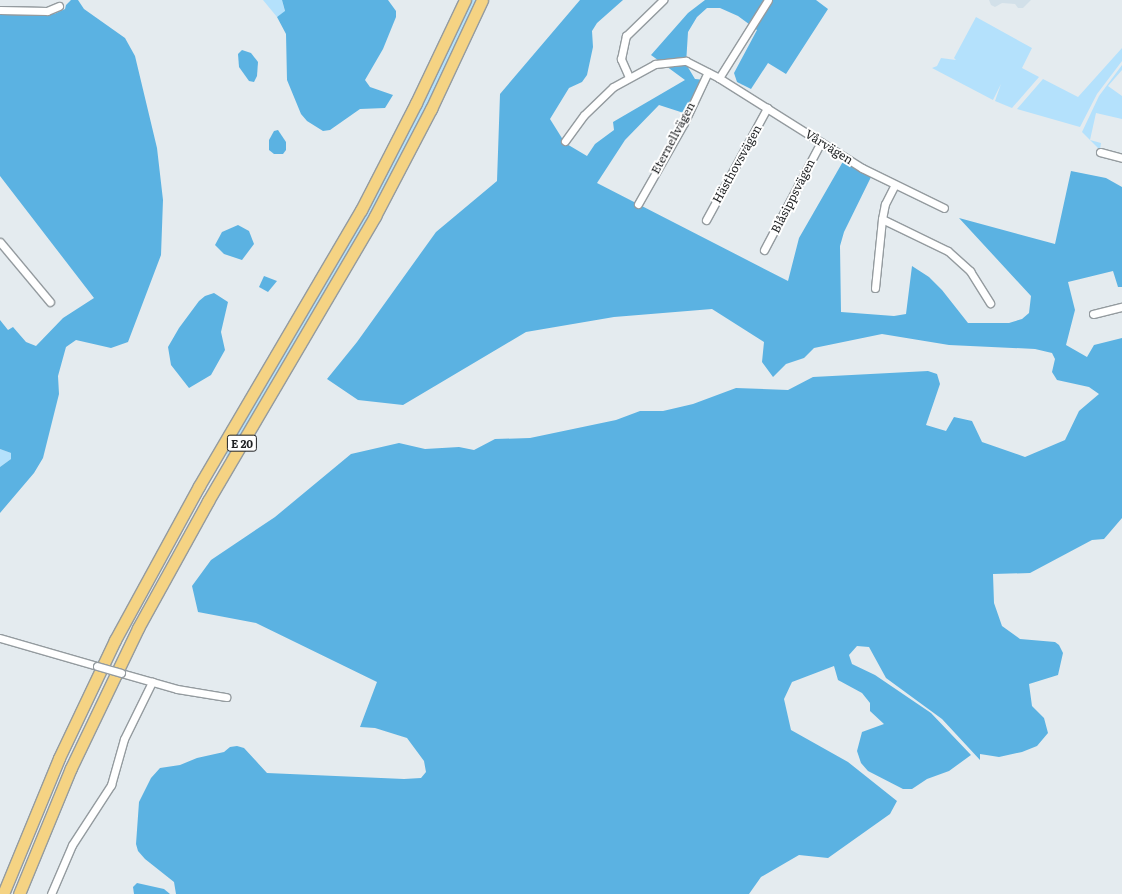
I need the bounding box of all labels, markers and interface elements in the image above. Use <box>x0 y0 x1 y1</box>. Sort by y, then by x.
street label: Eternellvägen <box>648 100 698 176</box>
street label: Hästhovsvägen <box>710 122 764 206</box>
street label: Vårvägen <box>802 127 856 167</box>
street label: Blåsippsvägen <box>768 156 818 236</box>
road number: E 20 <box>226 434 258 452</box>

